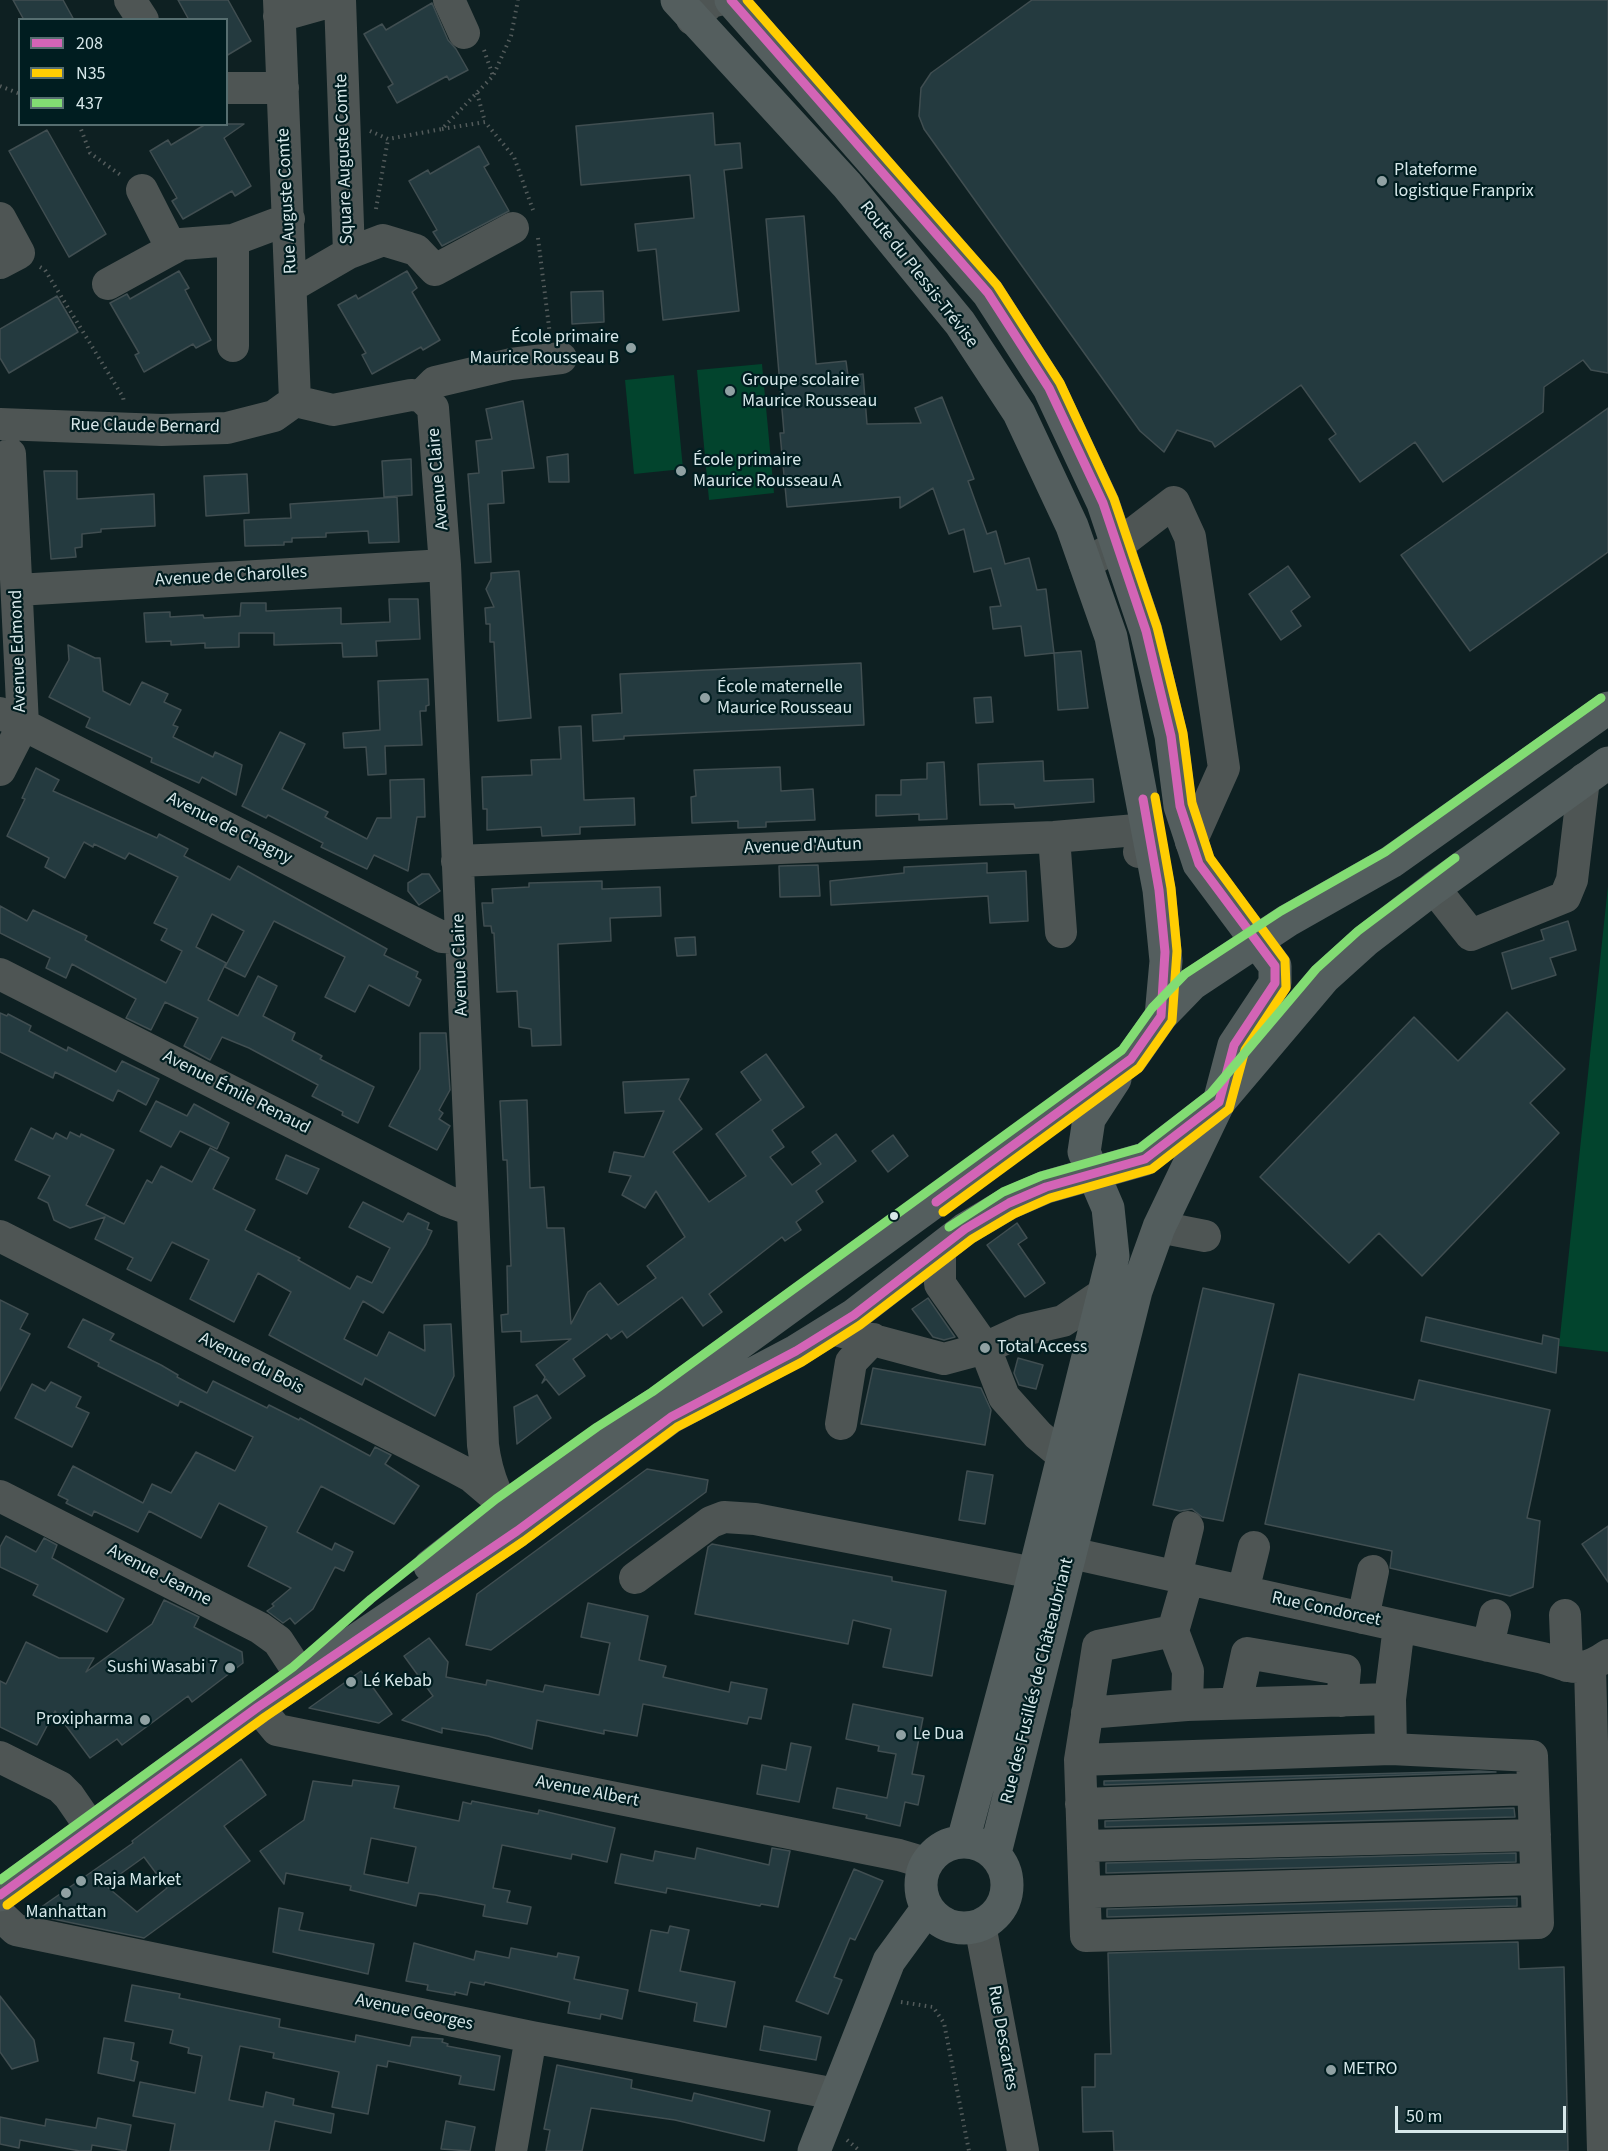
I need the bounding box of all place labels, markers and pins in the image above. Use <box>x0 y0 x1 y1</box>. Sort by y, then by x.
place label: Plateforme logistique Franprix <box>1394 160 1534 202</box>
marker: Plateforme logistique Franprix <box>1375 174 1389 188</box>
place label: École primaire Maurice Rousseau B <box>470 327 619 370</box>
marker: École primaire Maurice Rousseau B <box>624 341 638 355</box>
place label: Groupe scolaire Maurice Rousseau <box>742 370 877 412</box>
marker: Groupe scolaire Maurice Rousseau <box>723 384 737 398</box>
place label: École primaire Maurice Rousseau A <box>693 450 842 492</box>
marker: École primaire Maurice Rousseau A <box>674 464 688 478</box>
place label: École maternelle Maurice Rousseau <box>717 677 852 720</box>
marker: École maternelle Maurice Rousseau <box>698 691 712 705</box>
unlabelled marker <box>888 1210 900 1222</box>
place label: Total Access <box>997 1337 1087 1359</box>
marker: Total Access <box>978 1341 992 1355</box>
place label: Sushi Wasabi 7 <box>107 1657 218 1679</box>
marker: Sushi Wasabi 7 <box>223 1661 237 1675</box>
place label: Lé Kebab <box>363 1671 432 1693</box>
marker: Lé Kebab <box>344 1675 358 1689</box>
place label: Proxipharma <box>36 1709 133 1731</box>
marker: Proxipharma <box>138 1713 152 1727</box>
place label: Le Dua <box>913 1724 964 1746</box>
marker: Le Dua <box>894 1728 908 1742</box>
place label: Raja Market <box>93 1870 181 1892</box>
marker: Raja Market <box>74 1874 88 1888</box>
marker: Manhattan <box>59 1886 73 1900</box>
place label: Manhattan <box>26 1902 106 1924</box>
place label: METRO <box>1343 2059 1397 2081</box>
marker: METRO <box>1324 2063 1338 2077</box>

